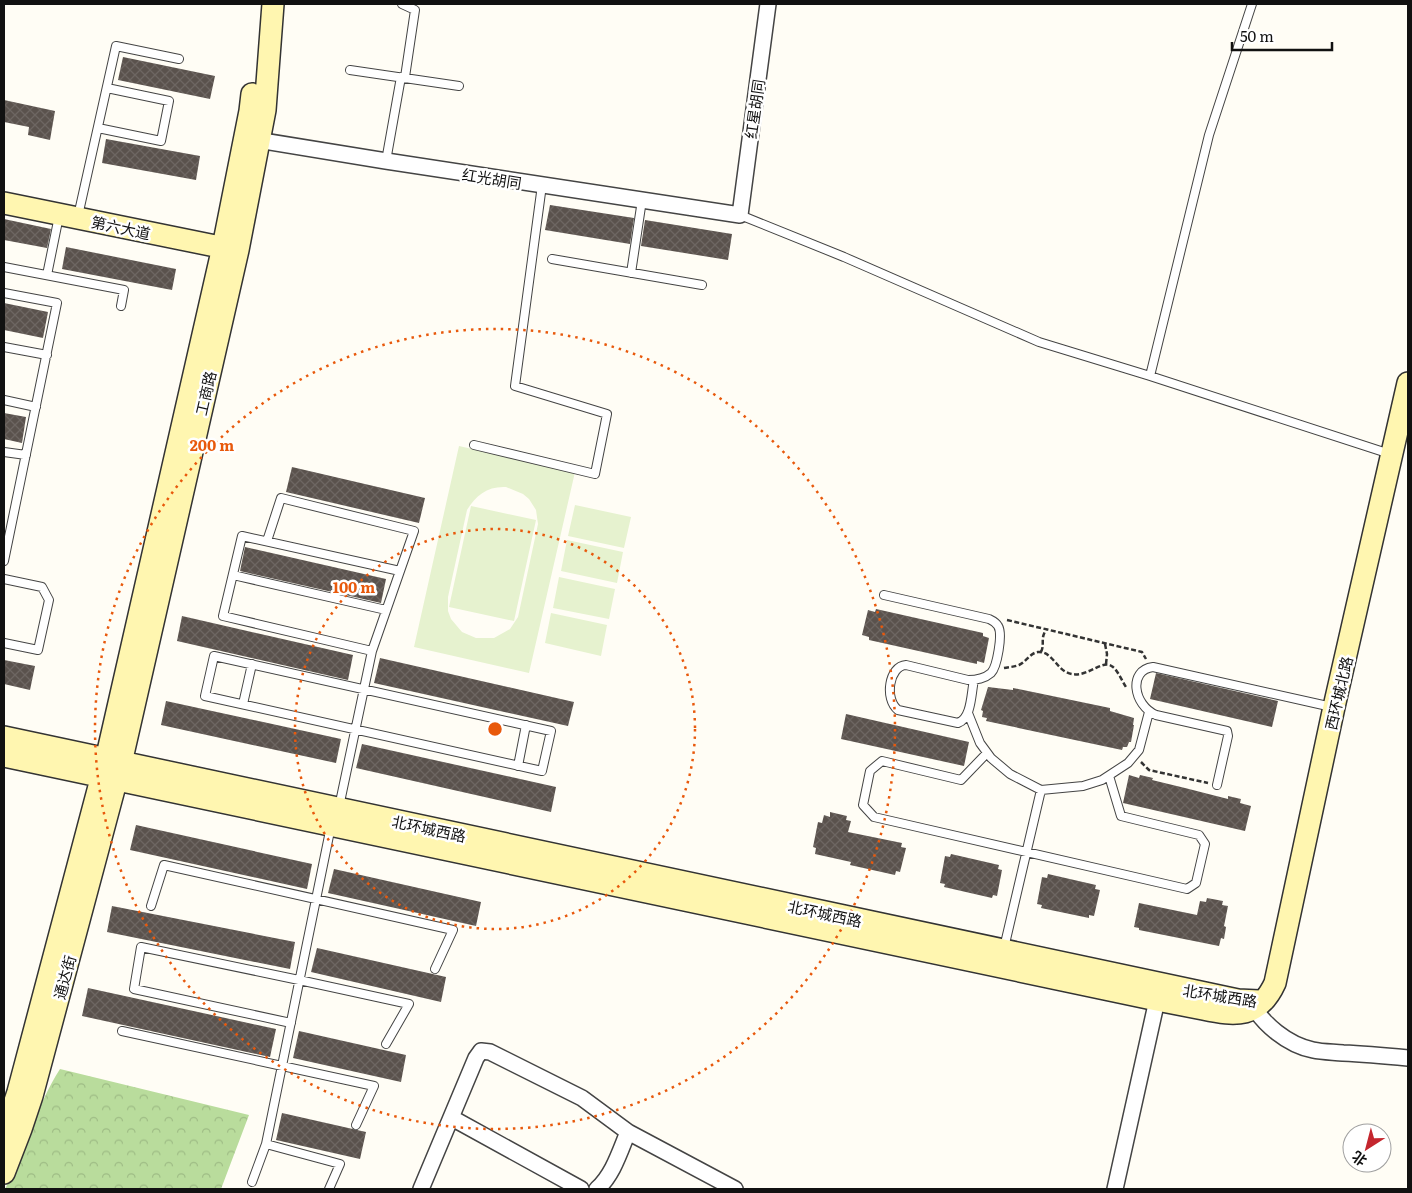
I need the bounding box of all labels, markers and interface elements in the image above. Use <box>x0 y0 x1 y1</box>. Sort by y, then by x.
scale bar <box>1232 20 1332 52</box>
text: 50 m <box>1240 24 1274 47</box>
street label: 红星胡同 <box>738 78 770 140</box>
street label: 红光胡同 <box>461 162 523 194</box>
street label: 第六大道 <box>89 210 153 244</box>
street label: 工商路 <box>189 368 221 418</box>
text: 200 m <box>190 433 234 456</box>
text: 100 m <box>333 575 375 598</box>
street label: 西环城北路 <box>1318 654 1358 732</box>
centre of rings <box>486 720 504 738</box>
street label: 北环城西路 <box>390 809 468 847</box>
street label: 北环城西路 <box>786 894 864 932</box>
street label: 通达街 <box>47 952 81 1002</box>
street label: 北环城西路 <box>1181 978 1259 1012</box>
north arrow <box>1342 1123 1392 1173</box>
text: 北 <box>1347 1147 1370 1172</box>

